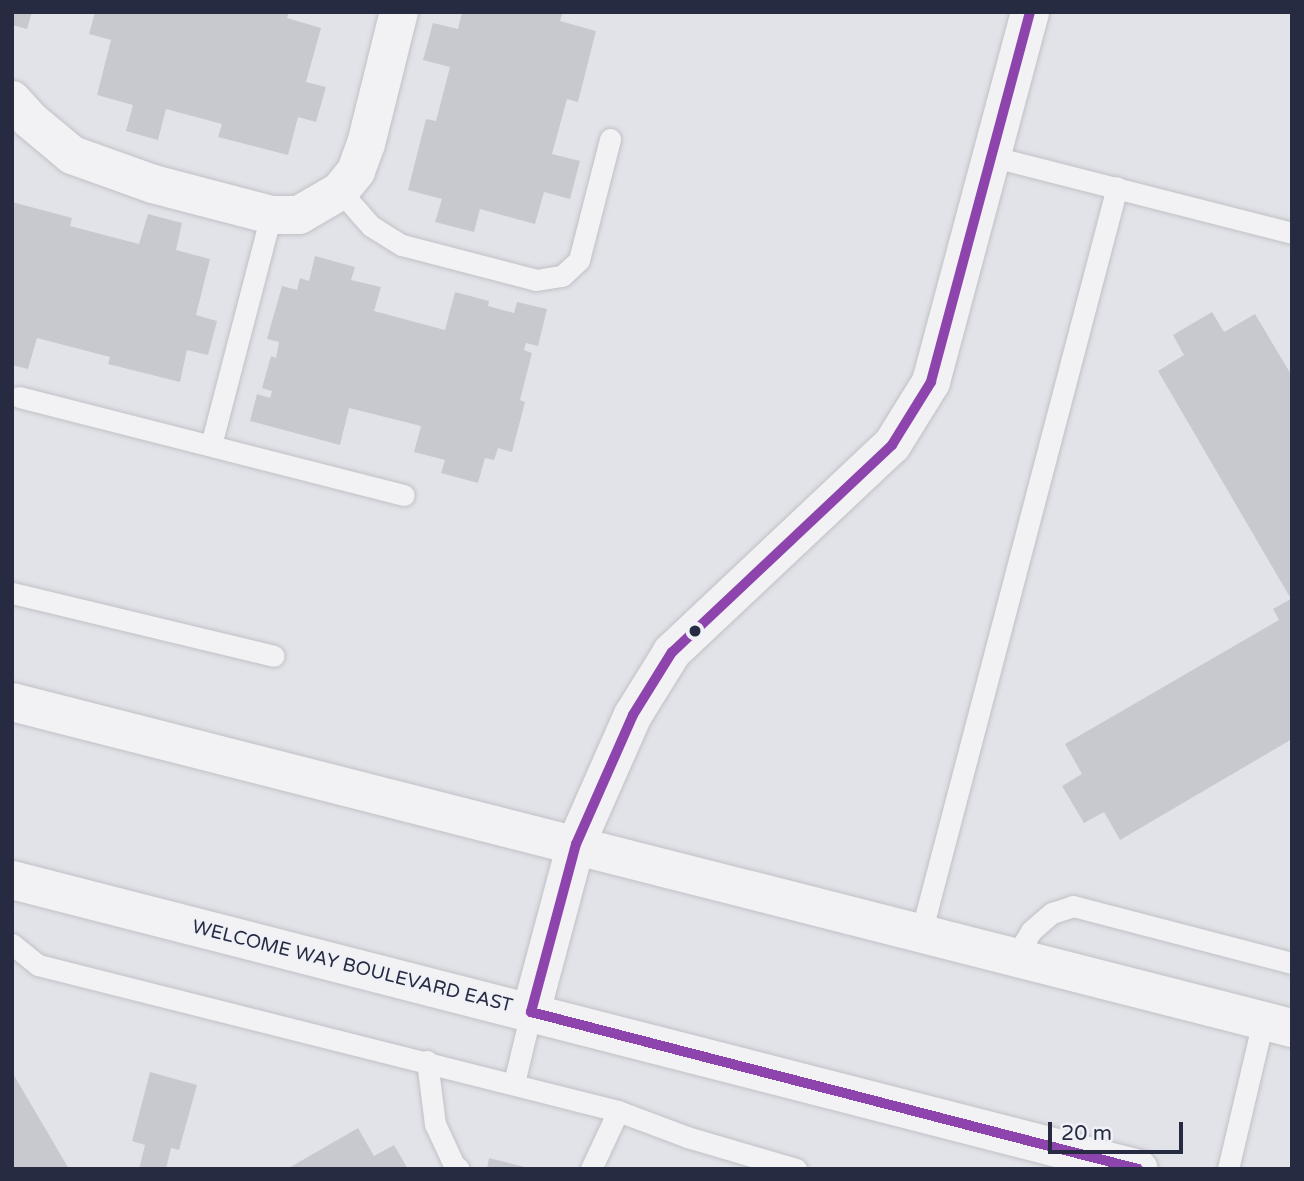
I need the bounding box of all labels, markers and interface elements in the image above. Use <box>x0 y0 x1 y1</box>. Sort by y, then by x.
unlabelled marker <box>688 624 702 638</box>
street label: WELCOME WAY BOULEVARD EAST <box>189 916 515 1018</box>
scale bar <box>1052 1108 1187 1152</box>
text: 20 m <box>1061 1121 1112 1146</box>

